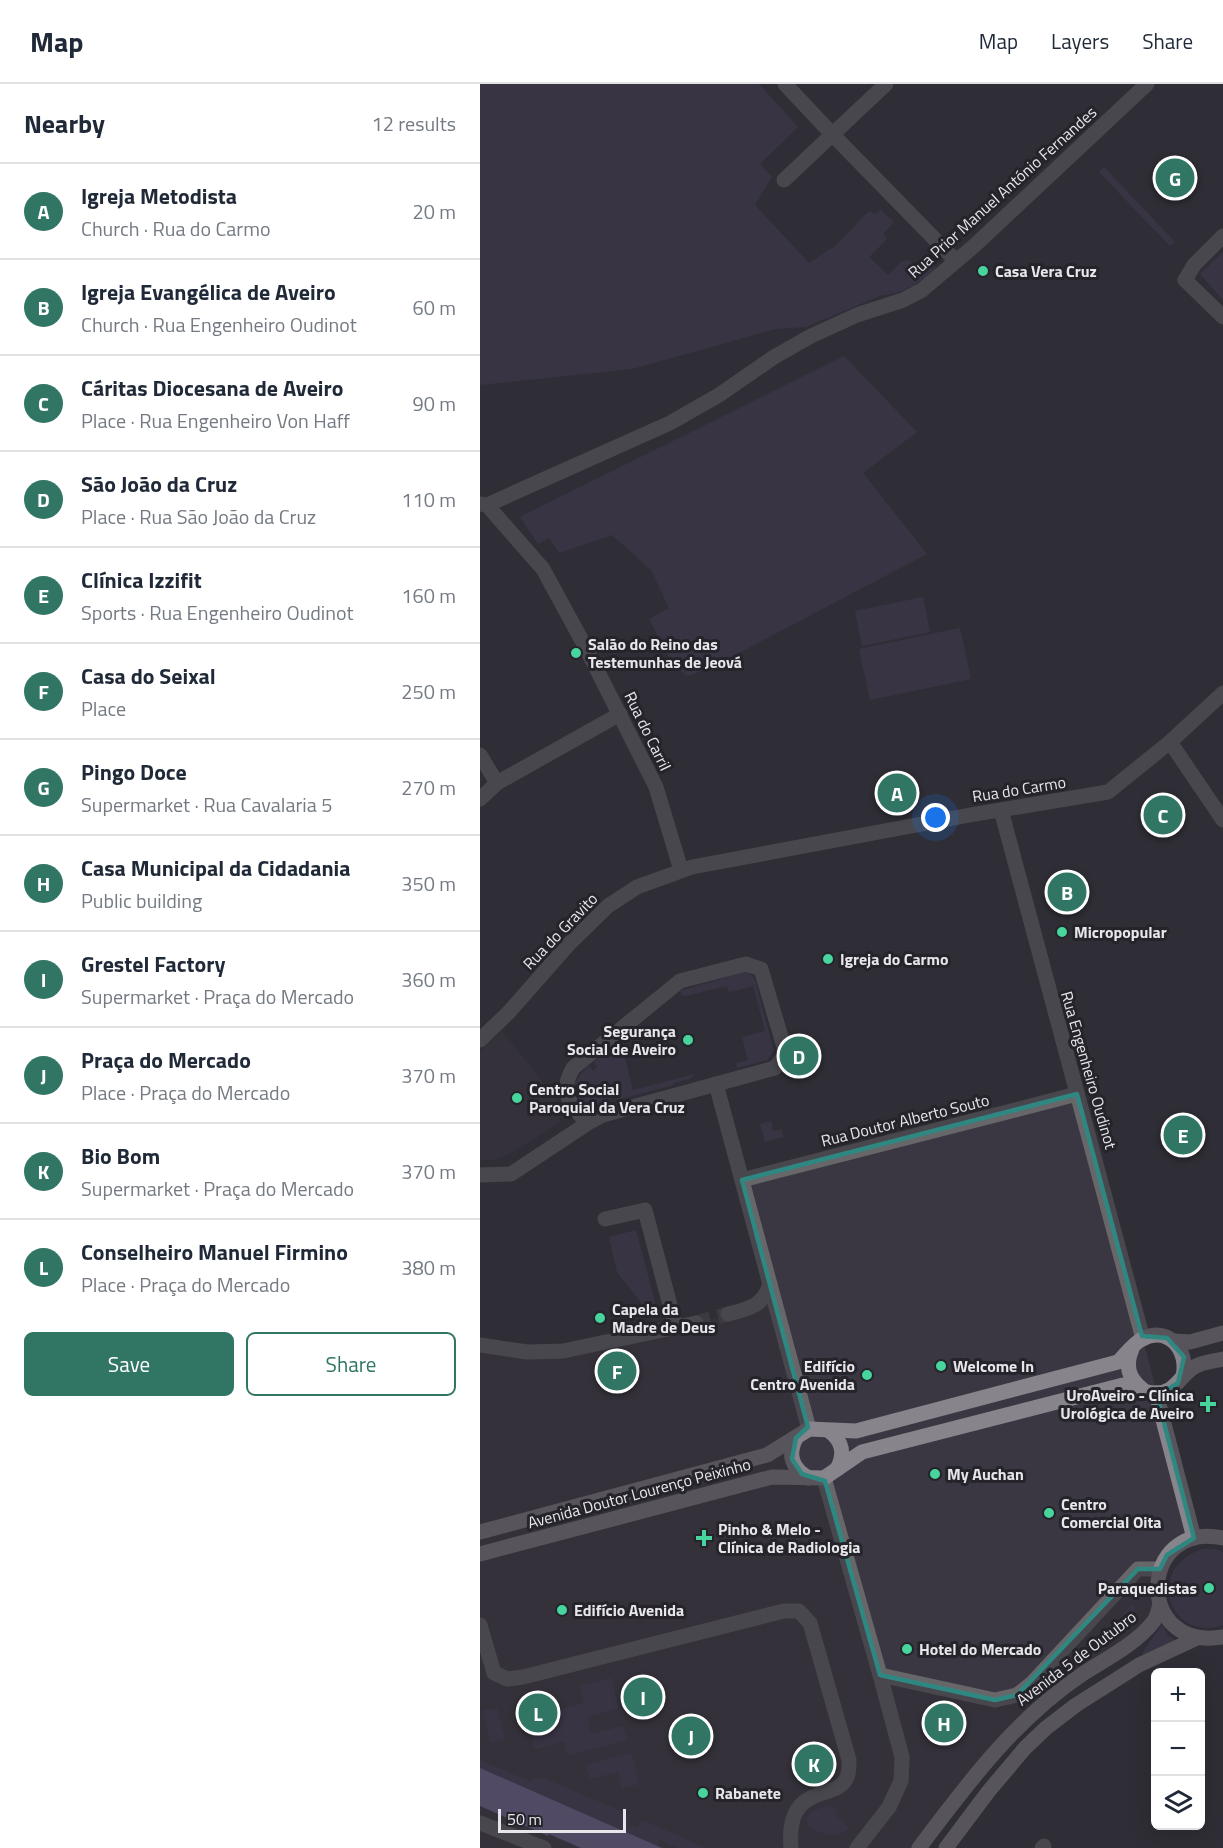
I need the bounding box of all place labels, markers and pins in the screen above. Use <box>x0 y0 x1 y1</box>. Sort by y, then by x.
pin: G <box>1156 156 1194 200</box>
place label: Casa Vera Cruz <box>995 259 1097 283</box>
marker: Casa Vera Cruz <box>976 264 990 278</box>
place label: Salão do Reino das Testemunhas de Jeová <box>588 632 742 674</box>
marker: Salão do Reino das Testemunhas de Jeová <box>569 646 583 660</box>
pin: A <box>878 770 916 816</box>
pin: C <box>1144 792 1182 838</box>
pin: B <box>1048 870 1086 914</box>
place label: Micropopular <box>1074 920 1167 944</box>
marker: Micropopular <box>1055 925 1069 939</box>
place label: Igreja do Carmo <box>840 947 949 971</box>
marker: Igreja do Carmo <box>821 952 835 966</box>
place label: Segurança Social de Aveiro <box>567 1019 676 1061</box>
marker: Segurança Social de Aveiro <box>681 1033 695 1047</box>
pin: D <box>780 1034 818 1078</box>
place label: Centro Social Paroquial da Vera Cruz <box>529 1077 685 1119</box>
marker: Centro Social Paroquial da Vera Cruz <box>510 1091 524 1105</box>
pin: E <box>1164 1112 1202 1158</box>
place label: Capela da Madre de Deus <box>612 1297 716 1339</box>
marker: Capela da Madre de Deus <box>593 1311 607 1325</box>
pin: F <box>598 1348 636 1394</box>
place label: Edifício Centro Avenida <box>750 1354 855 1396</box>
place label: Welcome In <box>953 1354 1034 1378</box>
marker: Welcome In <box>934 1359 948 1373</box>
marker: Edifício Centro Avenida <box>860 1368 874 1382</box>
place label: UroAveiro - Clínica Urológica de Aveiro <box>1060 1383 1194 1425</box>
marker: UroAveiro - Clínica Urológica de Aveiro <box>1199 1395 1217 1413</box>
place label: My Auchan <box>947 1462 1024 1486</box>
marker: My Auchan <box>928 1467 942 1481</box>
place label: Centro Comercial Oita <box>1061 1492 1161 1534</box>
marker: Centro Comercial Oita <box>1042 1506 1056 1520</box>
place label: Pinho & Melo - Clínica de Radiologia <box>718 1517 861 1559</box>
marker: Pinho & Melo - Clínica de Radiologia <box>695 1529 713 1547</box>
place label: Paraquedistas <box>1098 1576 1197 1600</box>
marker: Paraquedistas <box>1202 1581 1216 1595</box>
place label: Edifício Avenida <box>574 1598 684 1622</box>
marker: Edifício Avenida <box>555 1603 569 1617</box>
place label: Hotel do Mercado <box>919 1637 1041 1661</box>
marker: Hotel do Mercado <box>900 1642 914 1656</box>
pin: I <box>624 1674 662 1720</box>
pin: L <box>518 1690 558 1736</box>
pin: H <box>924 1700 964 1746</box>
pin: J <box>672 1714 710 1758</box>
pin: K <box>794 1742 834 1786</box>
place label: Rabanete <box>715 1781 781 1805</box>
marker: Rabanete <box>696 1786 710 1800</box>

